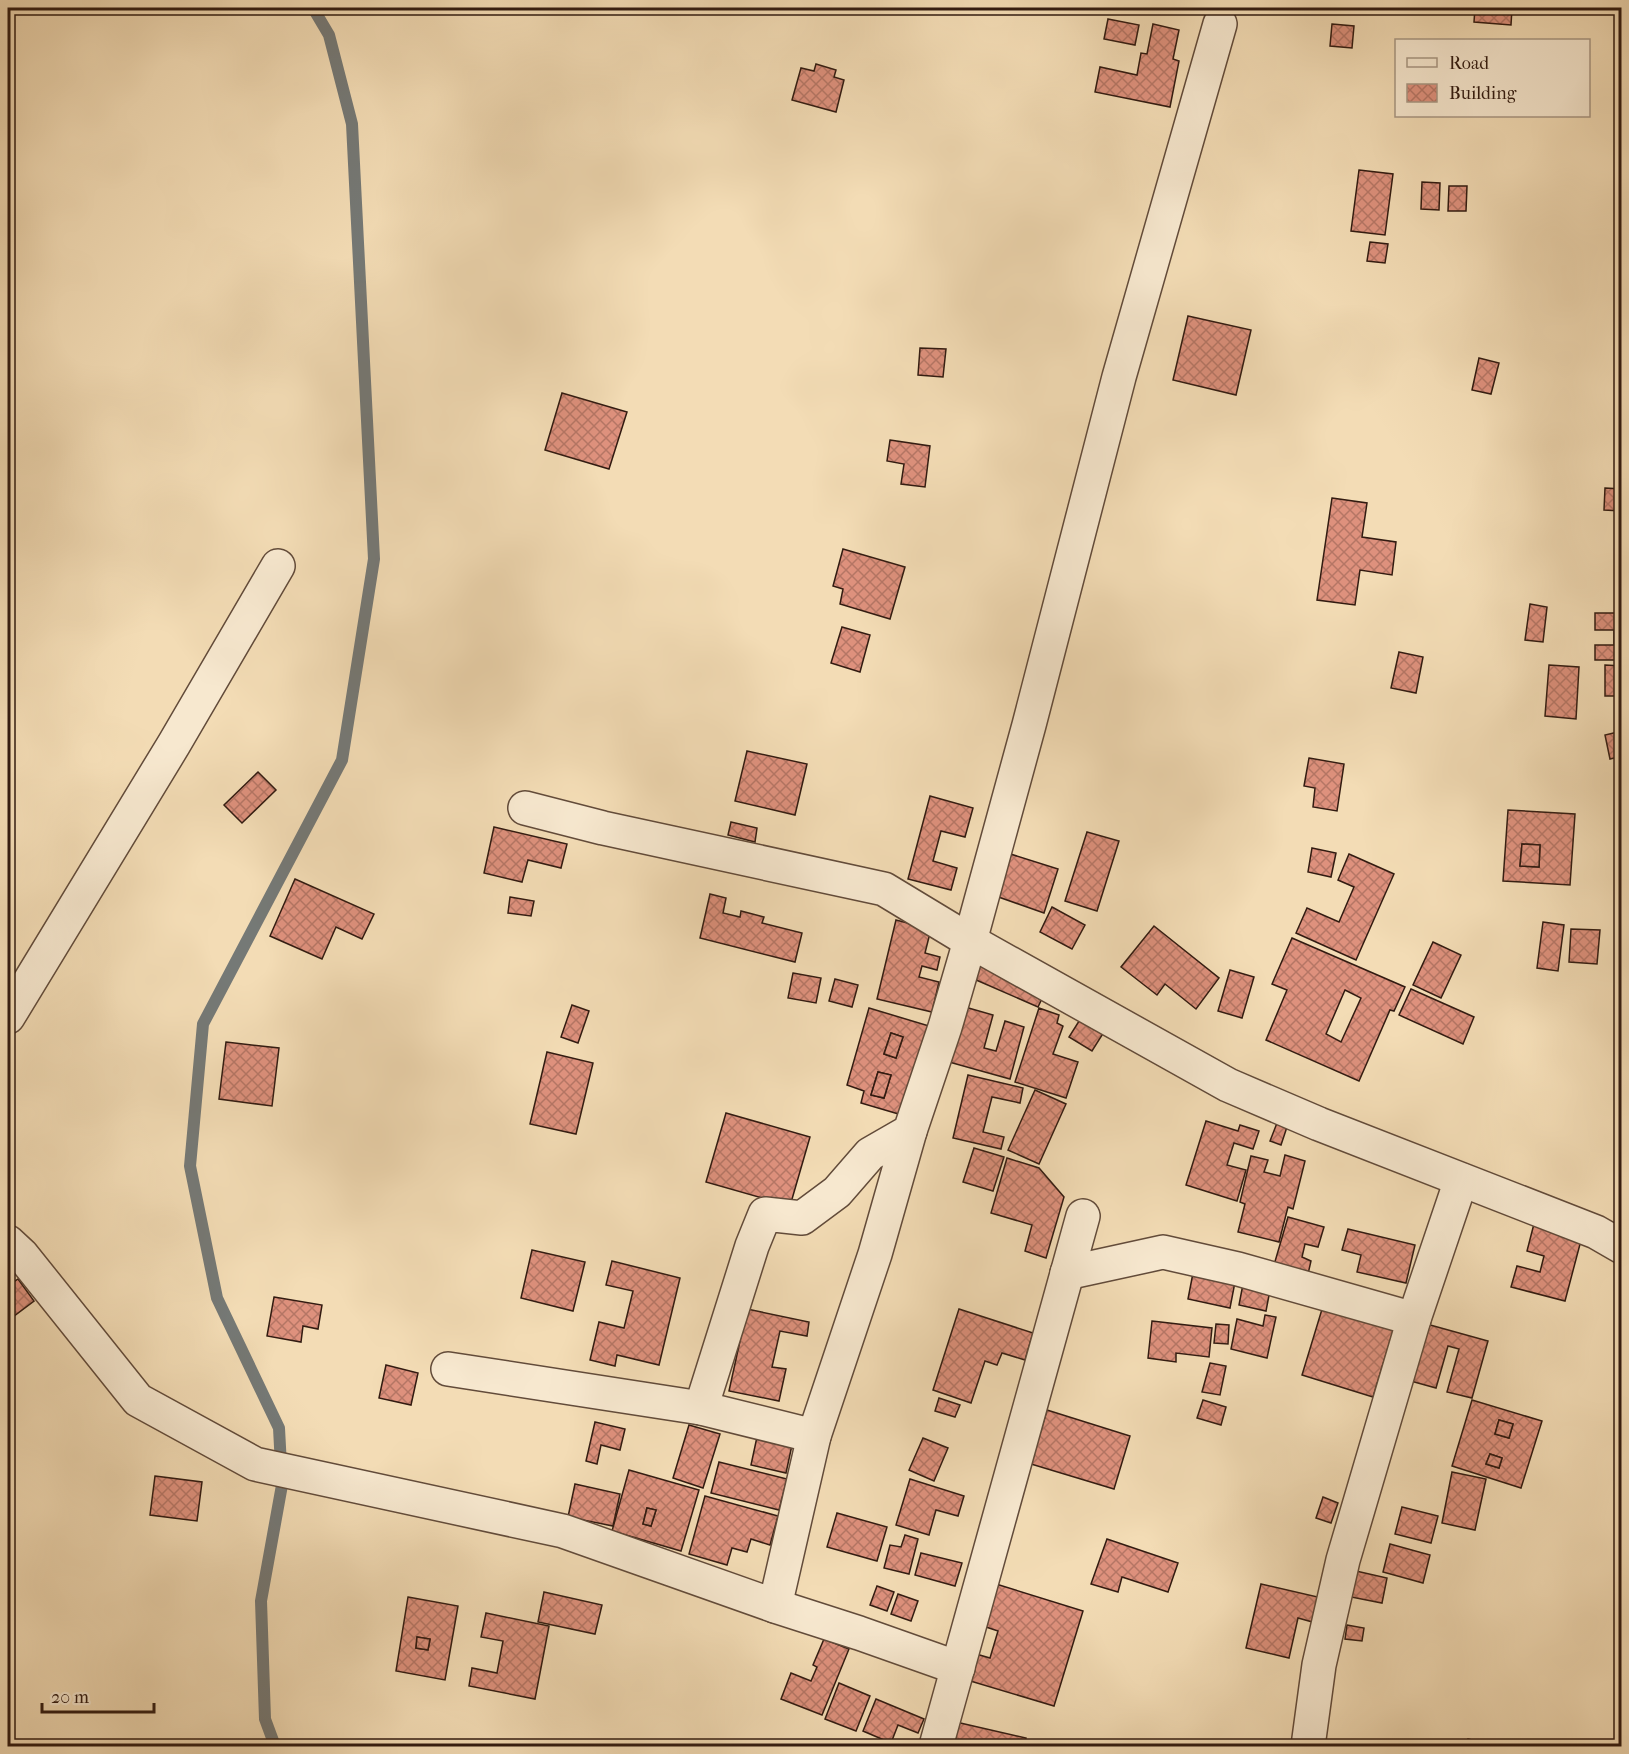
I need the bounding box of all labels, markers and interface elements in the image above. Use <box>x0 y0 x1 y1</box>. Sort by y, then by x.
legend <box>1395 39 1590 117</box>
text: Road <box>1449 53 1489 74</box>
text: Building <box>1449 83 1517 104</box>
scale bar <box>42 1676 154 1714</box>
text: 20 m <box>51 1687 89 1708</box>

